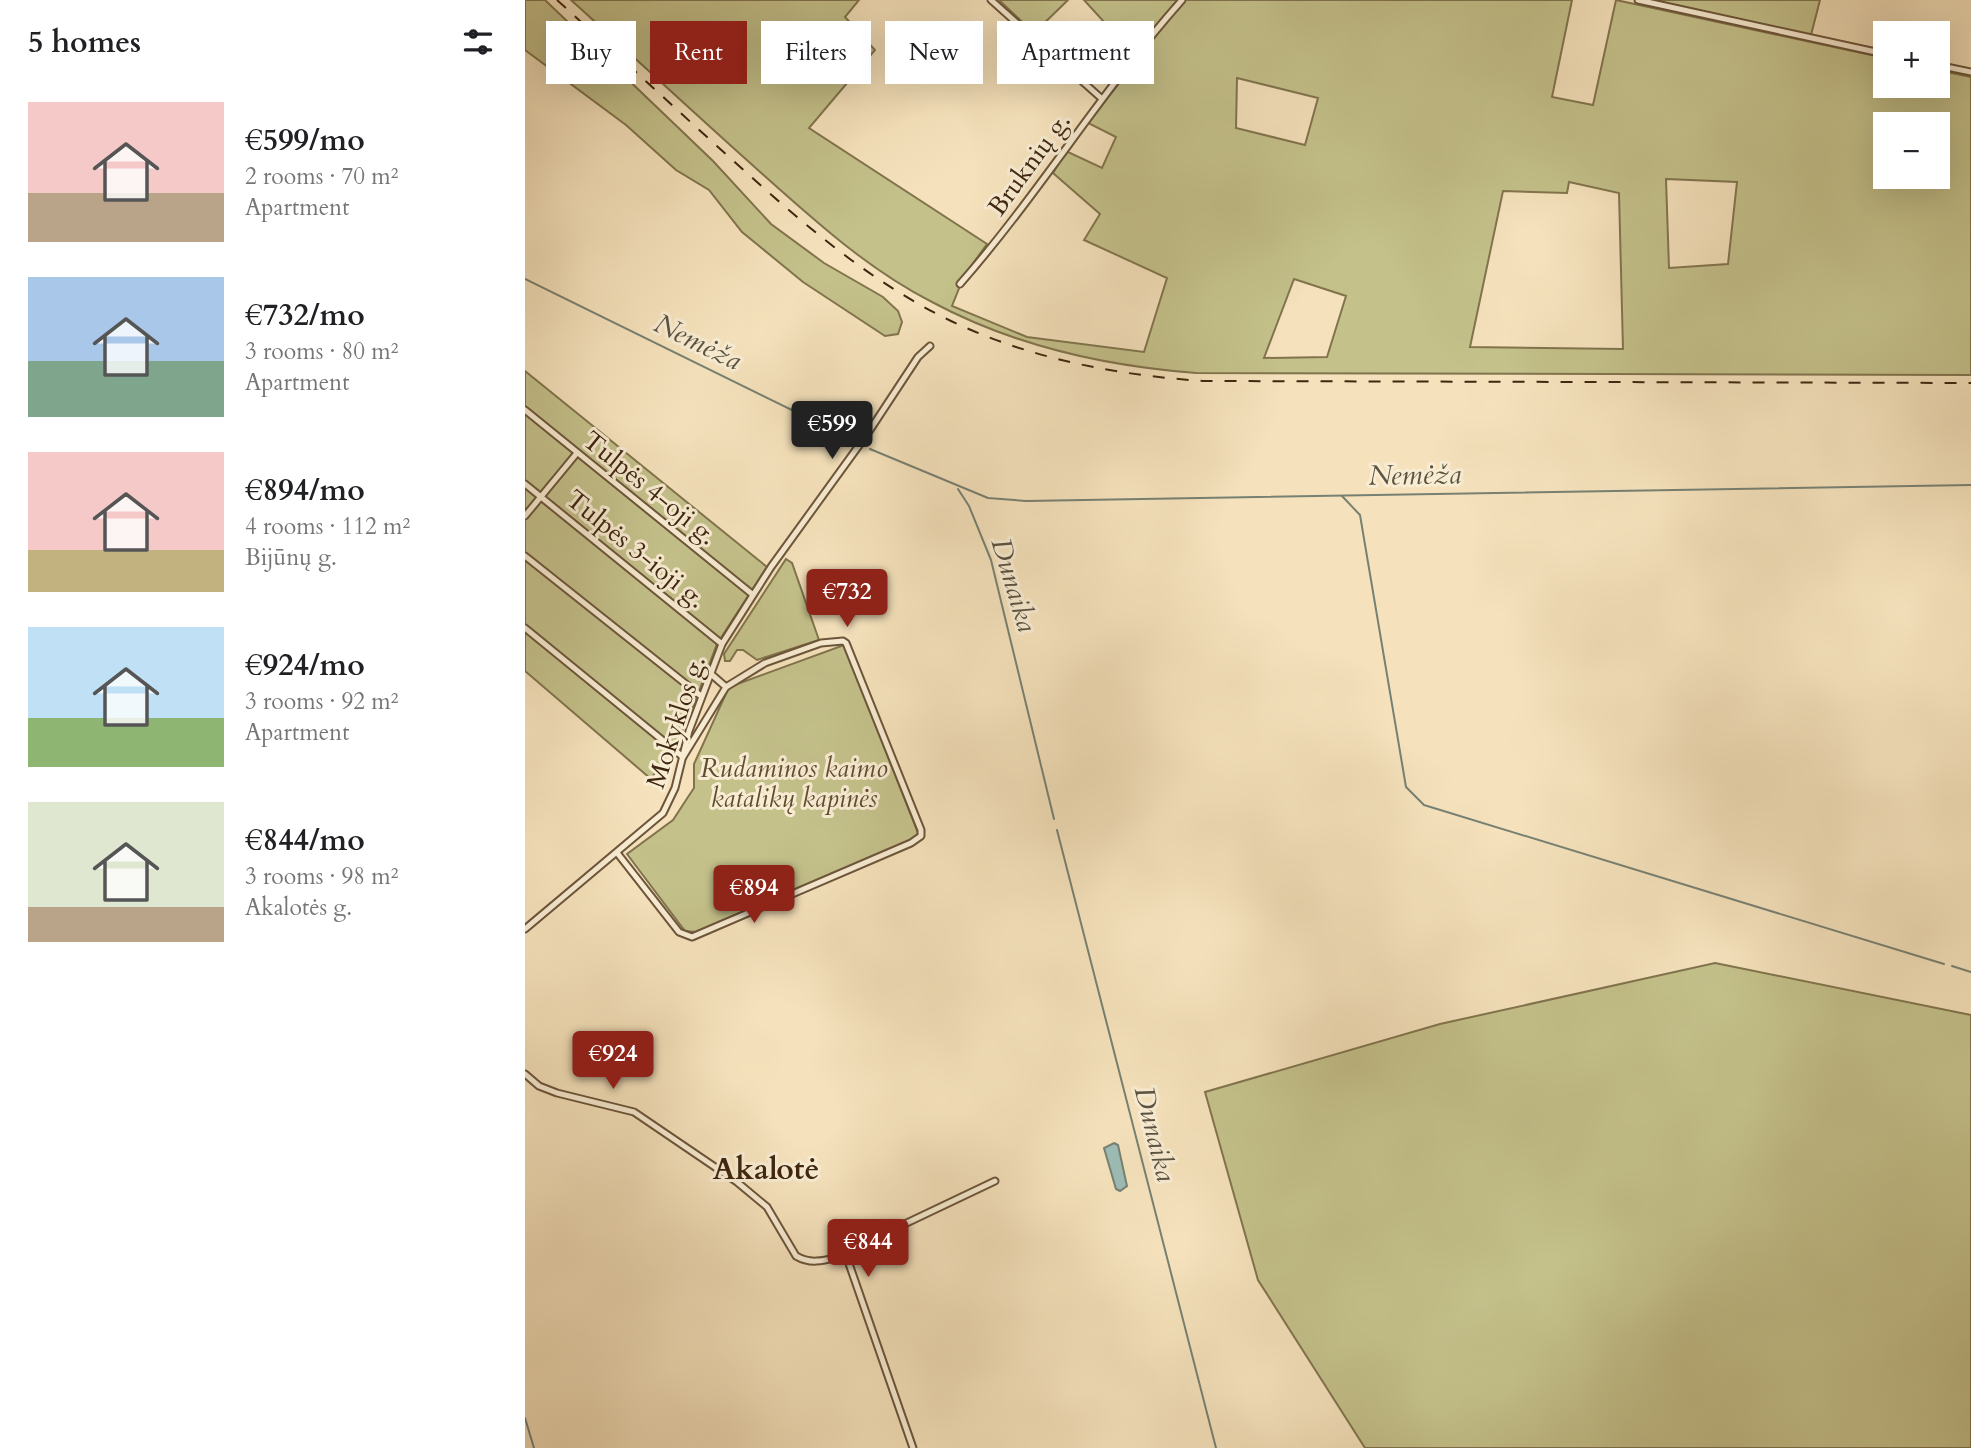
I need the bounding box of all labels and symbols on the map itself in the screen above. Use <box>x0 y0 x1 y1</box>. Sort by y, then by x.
street label: Bruknių g. <box>980 105 1078 223</box>
water label: Nemėža <box>648 305 748 379</box>
pin: €599 <box>791 402 873 461</box>
street label: Tulpės 4-oji g. <box>576 423 724 553</box>
water label: Nemėža <box>1368 455 1462 495</box>
street label: Tulpės 3-ioji g. <box>559 482 713 616</box>
water label: Dunaika <box>982 533 1046 637</box>
pin: €732 <box>806 570 888 629</box>
street label: Mokyklos g. <box>638 651 714 793</box>
park label: Rudaminos kaimo katalikų kapinės <box>700 751 888 816</box>
pin: €894 <box>713 866 795 925</box>
pin: €924 <box>572 1032 654 1091</box>
water label: Dunaika <box>1125 1082 1185 1186</box>
district label: Akalotė <box>713 1149 819 1190</box>
pin: €844 <box>827 1220 909 1279</box>

